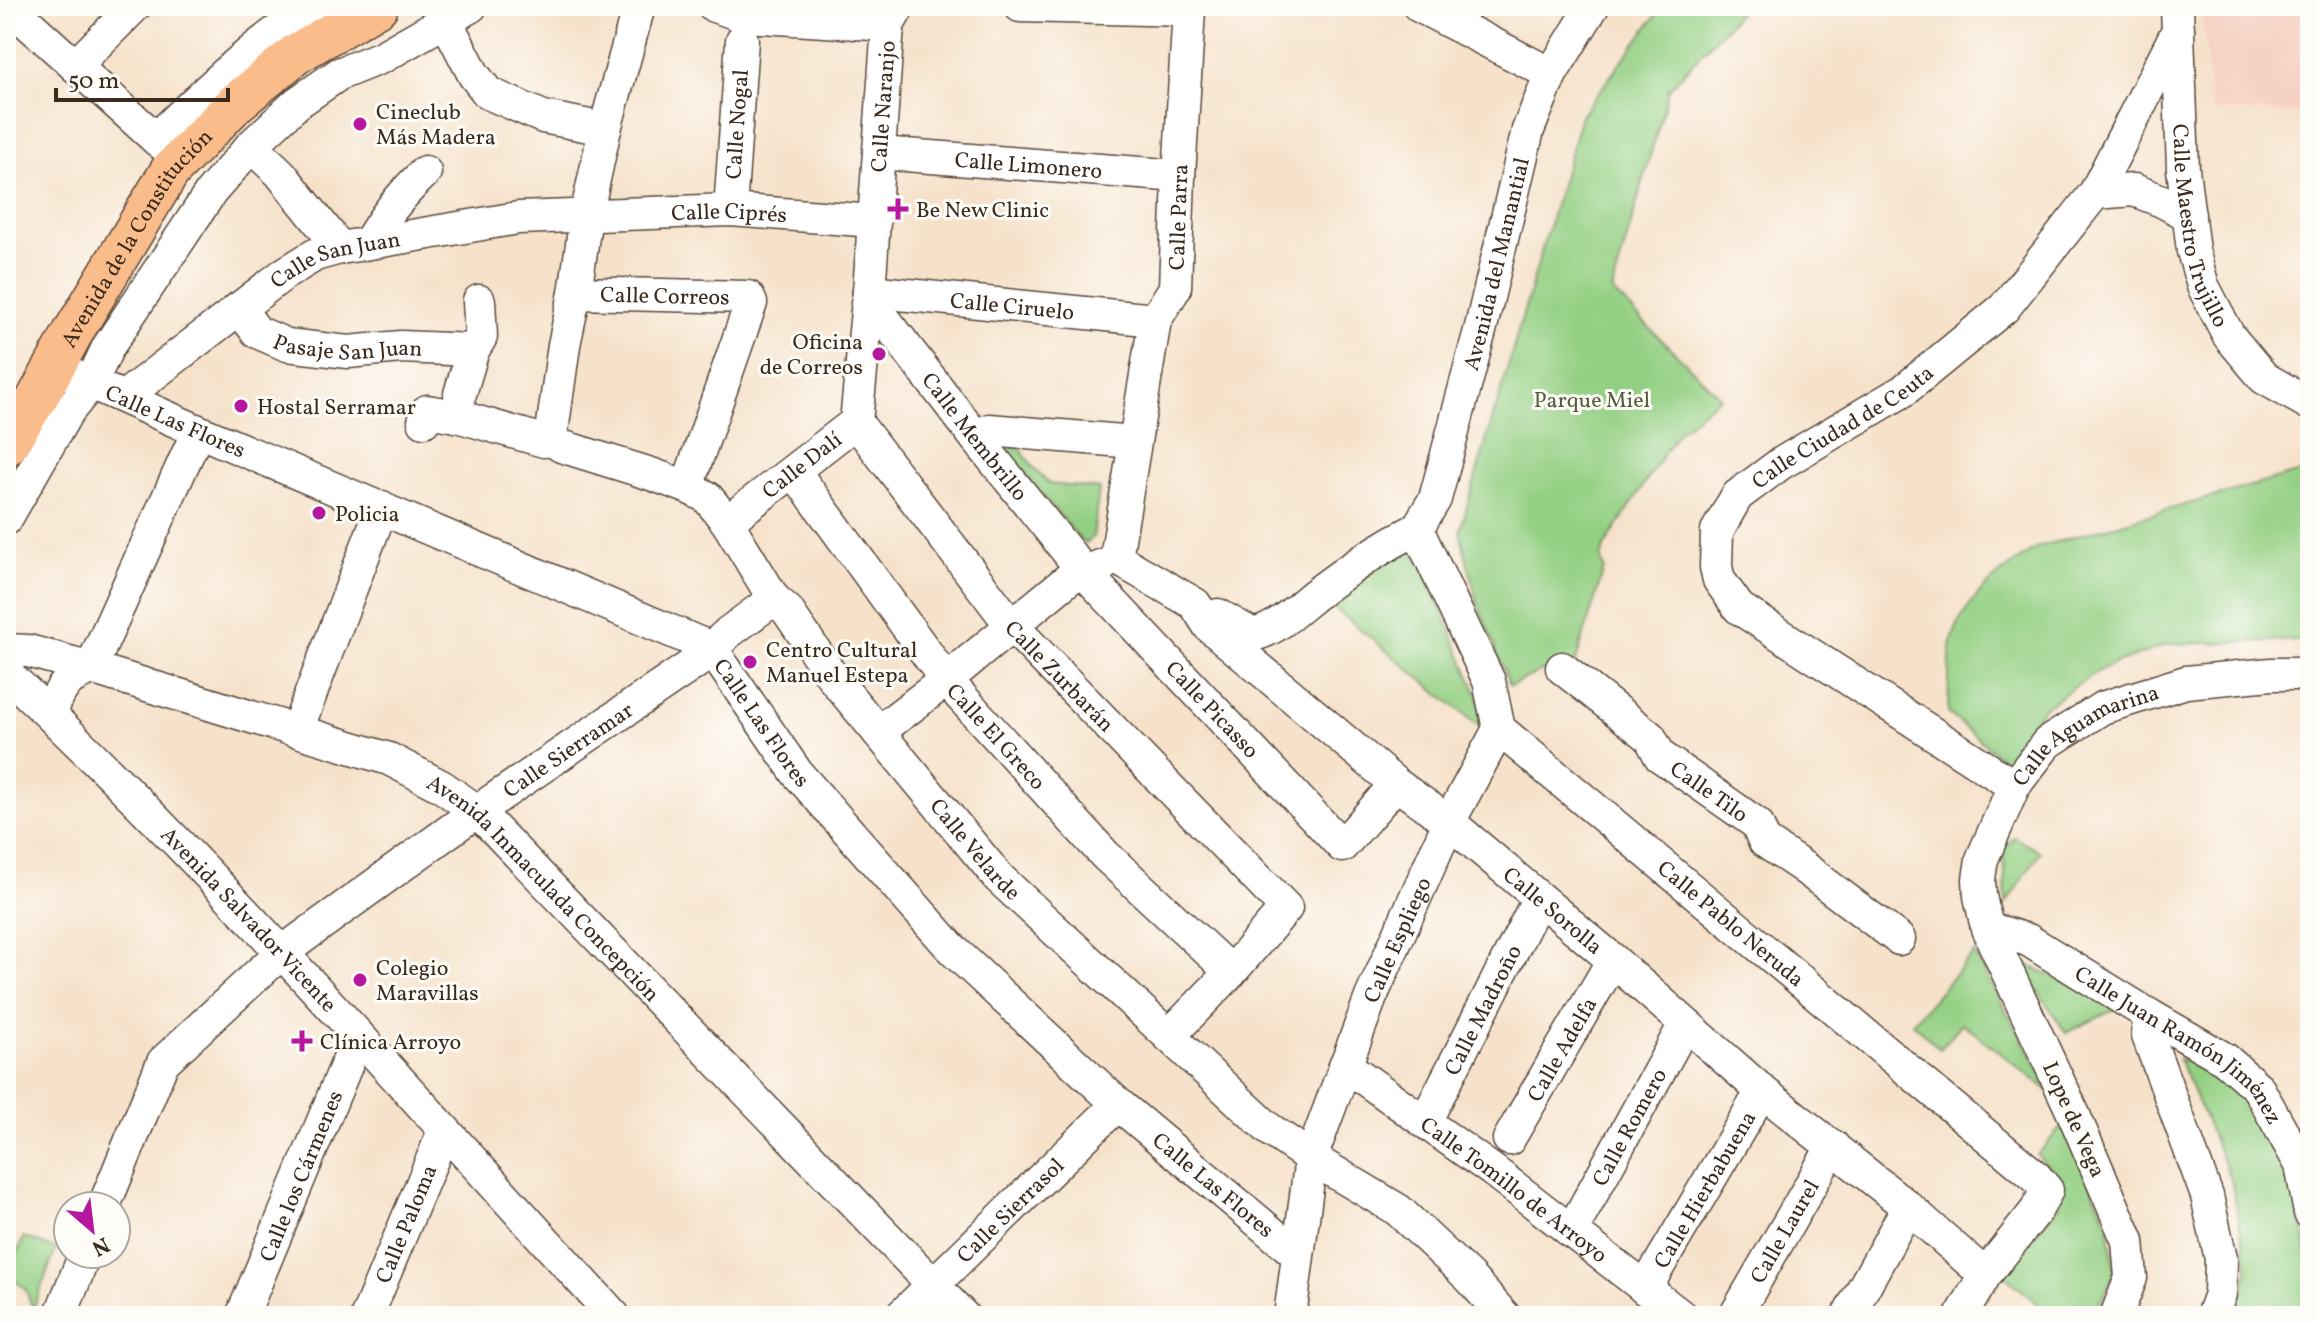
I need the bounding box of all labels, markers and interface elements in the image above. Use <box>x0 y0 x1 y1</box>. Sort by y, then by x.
street label: Calle Naranjo <box>865 40 905 173</box>
scale bar <box>56 52 228 102</box>
text: 50 m <box>68 65 120 99</box>
street label: Calle Nogal <box>719 68 758 180</box>
place label: Cineclub Más Madera <box>376 98 496 154</box>
marker: Cineclub Más Madera <box>351 115 369 133</box>
street label: Avenida de la Constitución <box>55 123 221 354</box>
street label: Calle Maestro Trujillo <box>2163 123 2235 333</box>
street label: Calle Limonero <box>953 146 1103 188</box>
street label: Avenida del Manantial <box>1457 155 1539 374</box>
street label: Calle Parra <box>1163 163 1198 271</box>
place label: Be New Clinic <box>916 196 1049 227</box>
street label: Calle Ciprés <box>671 197 788 232</box>
marker: Be New Clinic <box>887 198 909 220</box>
street label: Calle San Juan <box>264 225 403 297</box>
street label: Calle Correos <box>600 281 730 315</box>
street label: Calle Ciruelo <box>948 286 1076 330</box>
street label: Pasaje San Juan <box>267 328 423 370</box>
place label: Oficina de Correos <box>760 328 863 384</box>
marker: Oficina de Correos <box>870 345 888 363</box>
street label: Calle Ciudad de Ceuta <box>1746 359 1941 498</box>
street label: Calle Membrillo <box>913 367 1034 509</box>
street label: Calle Las Flores <box>100 378 250 467</box>
park label: Parque Miel <box>1534 386 1650 417</box>
place label: Hostal Serramar <box>257 393 416 424</box>
marker: Hostal Serramar <box>232 397 250 415</box>
street label: Calle Dalí <box>756 425 850 507</box>
place label: Policia <box>335 500 399 531</box>
marker: Policia <box>310 504 328 522</box>
street label: Calle Zurbarán <box>997 614 1120 740</box>
place label: Centro Cultural Manuel Estepa <box>766 636 917 692</box>
street label: Calle Las Flores <box>705 653 816 795</box>
marker: Centro Cultural Manuel Estepa <box>741 653 759 671</box>
street label: Calle Picasso <box>1157 655 1265 766</box>
street label: Calle El Greco <box>938 677 1052 798</box>
street label: Calle Aguamarina <box>2006 678 2163 794</box>
street label: Calle Sierramar <box>498 696 641 807</box>
street label: Calle Tilo <box>1663 755 1754 831</box>
street label: Avenida Inmaculada Concepción <box>421 768 666 1010</box>
street label: Calle Velarde <box>921 793 1027 909</box>
street label: Avenida Salvador Vicente <box>152 821 343 1020</box>
street label: Calle Pablo Neruda <box>1650 854 1810 996</box>
street label: Calle Sorolla <box>1495 861 1609 963</box>
street label: Calle Espliego <box>1357 873 1440 1009</box>
street label: Calle Madroño <box>1438 940 1531 1082</box>
place label: Colegio Maravillas <box>376 954 479 1010</box>
street label: Calle Juan Ramón Jiménez <box>2068 959 2288 1130</box>
marker: Colegio Maravillas <box>351 971 369 989</box>
street label: Calle Adelfa <box>1521 992 1606 1108</box>
place label: Clínica Arroyo <box>320 1028 461 1059</box>
marker: Clínica Arroyo <box>291 1030 313 1052</box>
street label: Lope de Vega <box>2033 1057 2112 1183</box>
street label: Calle Romero <box>1586 1063 1676 1193</box>
street label: Calle los Cármenes <box>253 1086 352 1267</box>
street label: Calle Hierbabuena <box>1647 1106 1765 1275</box>
street label: Calle Tomillo de Arroyo <box>1413 1110 1613 1272</box>
street label: Calle Las Flores <box>1145 1126 1280 1246</box>
street label: Calle Sierrasol <box>951 1152 1072 1271</box>
street label: Calle Paloma <box>369 1161 446 1289</box>
street label: Calle Laurel <box>1744 1175 1828 1290</box>
north arrow <box>52 1190 132 1270</box>
text: N <box>86 1228 115 1263</box>

